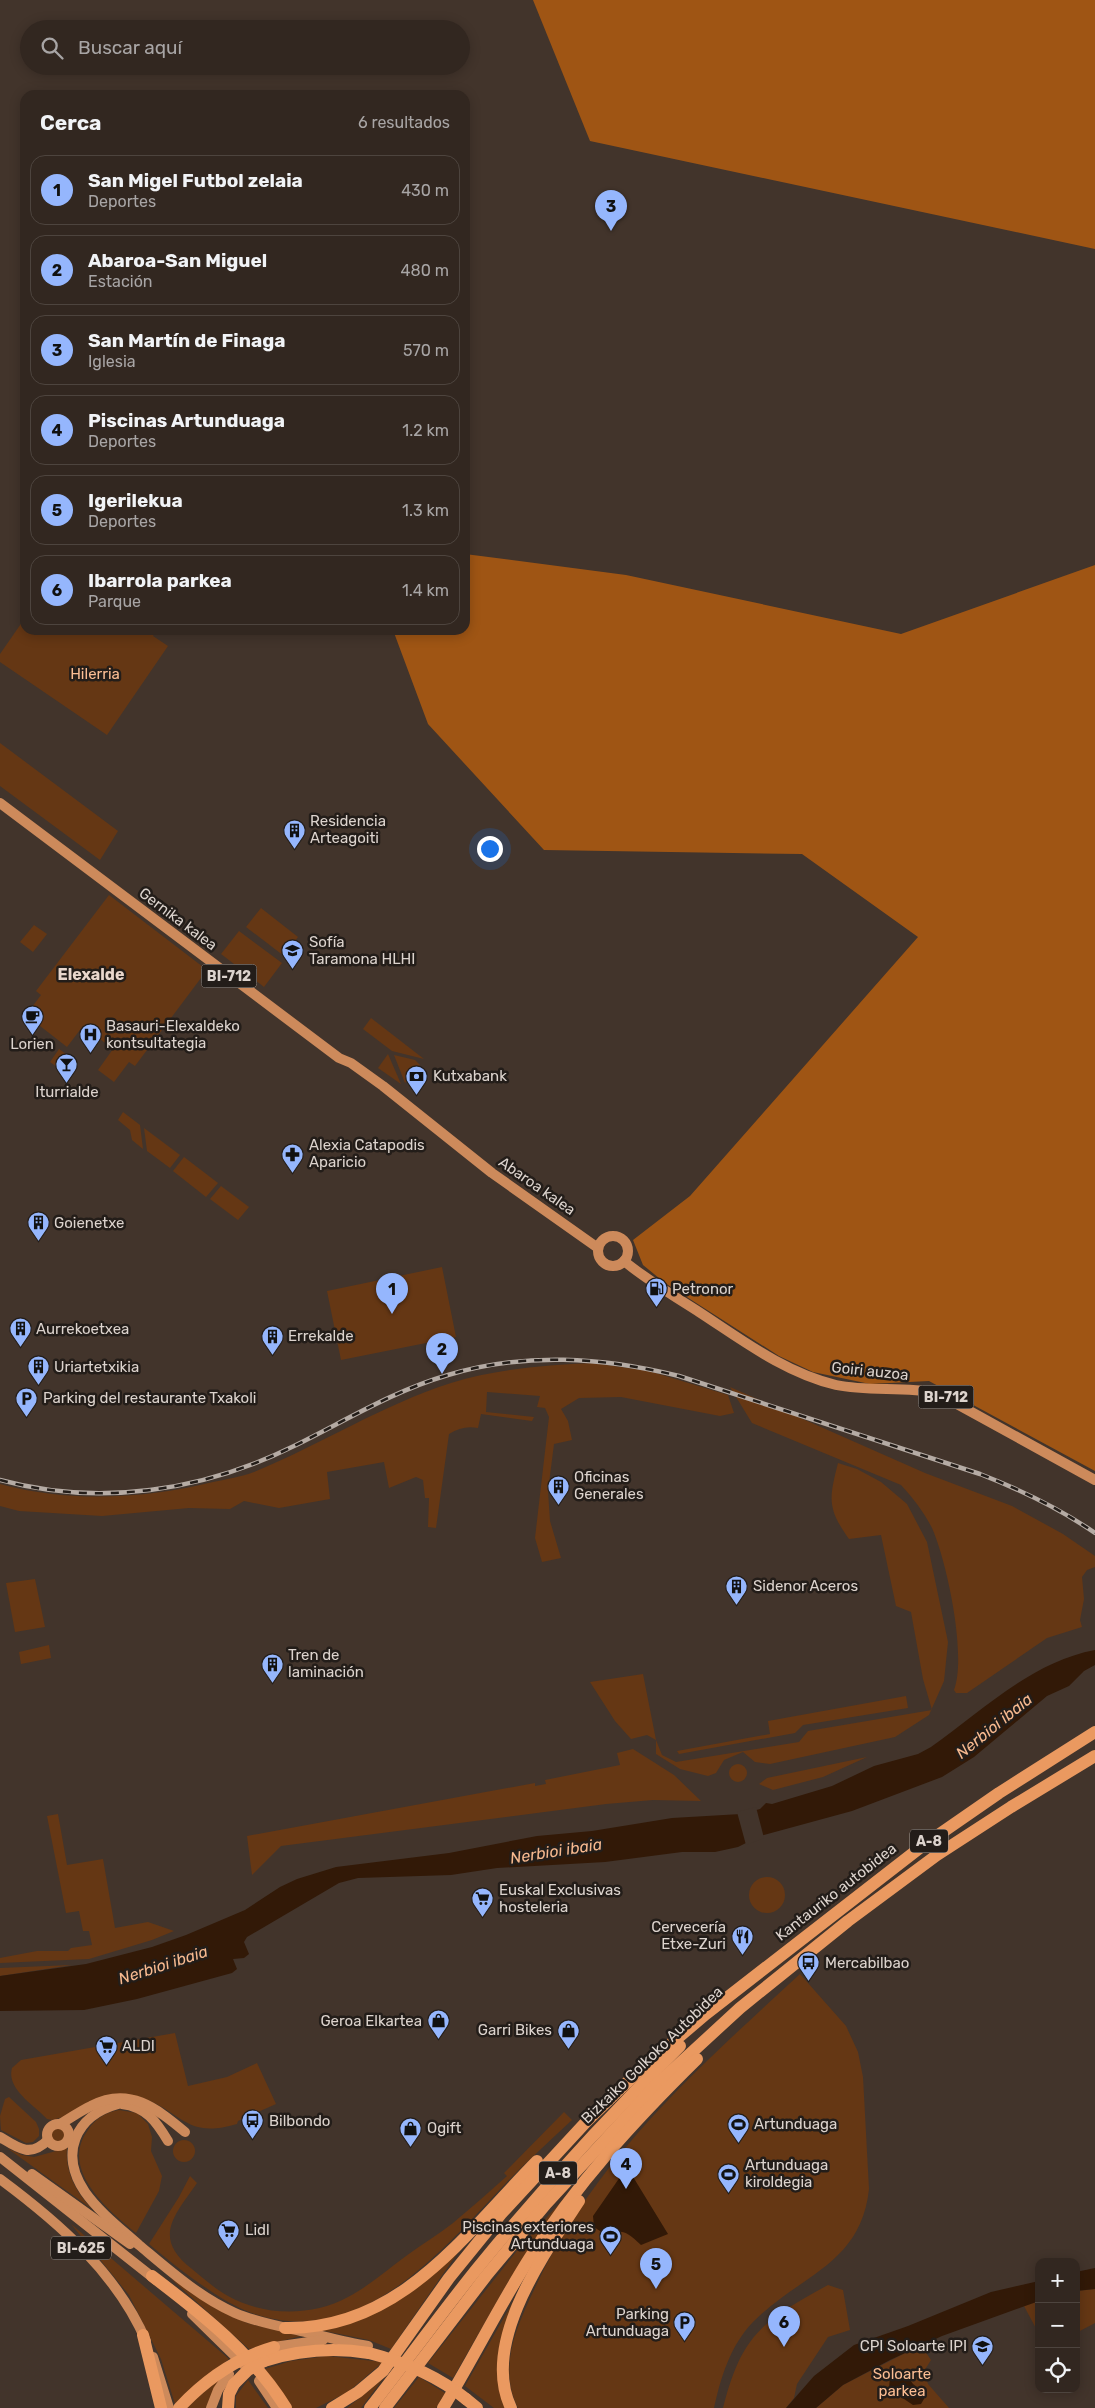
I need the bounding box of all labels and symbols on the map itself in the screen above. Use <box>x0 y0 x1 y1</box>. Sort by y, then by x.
pin: 3 <box>595 190 627 231</box>
park label: Hilerria <box>70 665 120 683</box>
place label: Residencia Arteagoiti <box>310 812 386 847</box>
building icon: Residencia Arteagoiti <box>282 818 306 849</box>
your location <box>477 836 503 862</box>
street label: Gernika kalea <box>136 884 220 954</box>
place label: Sofía Taramona HLHI <box>309 933 415 968</box>
school or university icon: Sofía Taramona HLHI <box>281 939 305 970</box>
road number: BI-712 <box>202 964 256 988</box>
district label: Elexalde <box>58 965 124 984</box>
cafe icon: Lorien <box>20 1004 44 1035</box>
place label: Basauri-Elexaldeko kontsultategia <box>106 1017 240 1052</box>
hospital icon: Basauri-Elexaldeko kontsultategia <box>78 1023 102 1054</box>
place label: Lorien <box>10 1035 54 1053</box>
bar icon: Iturrialde <box>55 1052 79 1083</box>
bank icon: Kutxabank <box>405 1064 429 1095</box>
place label: Kutxabank <box>433 1067 507 1085</box>
place label: Iturrialde <box>35 1083 99 1101</box>
place label: Alexia Catapodis Aparicio <box>309 1136 425 1171</box>
pharmacy icon: Alexia Catapodis Aparicio <box>281 1142 305 1173</box>
street label: Abaroa kalea <box>495 1153 579 1219</box>
building icon: Goienetxe <box>26 1211 50 1242</box>
place label: Goienetxe <box>54 1214 124 1232</box>
pin: 1 <box>376 1273 408 1314</box>
fuel station icon: Petronor <box>644 1277 668 1308</box>
place label: Petronor <box>672 1280 734 1298</box>
building icon: Aurrekoetxea <box>8 1317 32 1348</box>
place label: Aurrekoetxea <box>36 1320 129 1338</box>
building icon: Errekalde <box>260 1324 284 1355</box>
place label: Errekalde <box>288 1327 354 1345</box>
pin: 2 <box>426 1333 458 1374</box>
building icon: Uriartetxikia <box>26 1355 50 1386</box>
place label: Uriartetxikia <box>54 1358 139 1376</box>
street label: Goiri auzoa <box>831 1358 909 1384</box>
road number: BI-712 <box>918 1385 974 1408</box>
parking icon: Parking del restaurante Txakoli <box>15 1386 39 1417</box>
place label: Parking del restaurante Txakoli <box>43 1389 257 1407</box>
place label: Oficinas Generales <box>574 1468 644 1503</box>
building icon: Oficinas Generales <box>546 1474 570 1505</box>
building icon: Sidenor Aceros <box>725 1574 749 1605</box>
place label: Sidenor Aceros <box>753 1577 858 1595</box>
place label: Tren de laminación <box>288 1646 364 1681</box>
building icon: Tren de laminación <box>260 1652 284 1683</box>
water label: Nerbioi ibaia <box>952 1689 1036 1763</box>
road number: A-8 <box>910 1830 948 1852</box>
water label: Nerbioi ibaia <box>509 1834 603 1868</box>
street label: Kantauriko autobidea <box>772 1839 900 1945</box>
place label: Euskal Exclusivas hosteleria <box>499 1881 621 1916</box>
supermarket icon: Euskal Exclusivas hosteleria <box>471 1887 495 1918</box>
place label: Cervecería Etxe-Zuri <box>651 1918 726 1953</box>
restaurant icon: Cervecería Etxe-Zuri <box>730 1924 754 1955</box>
water label: Nerbioi ibaia <box>116 1942 210 1988</box>
bus stop icon: Mercabilbao <box>797 1951 821 1982</box>
place label: Mercabilbao <box>825 1954 909 1972</box>
street label: Bizkaiko Golkoko Autobidea <box>577 1983 727 2127</box>
shop icon: Geroa Elkartea <box>426 2009 450 2040</box>
place label: Geroa Elkartea <box>320 2012 422 2030</box>
shop icon: Garri Bikes <box>556 2018 580 2049</box>
place label: Garri Bikes <box>478 2021 552 2039</box>
supermarket icon: ALDI <box>94 2034 118 2065</box>
place label: ALDI <box>122 2037 155 2055</box>
bus stop icon: Bilbondo <box>241 2109 265 2140</box>
place label: Bilbondo <box>269 2112 330 2130</box>
sports icon: Artunduaga <box>726 2112 750 2143</box>
place label: Artunduaga <box>754 2115 837 2133</box>
shop icon: Ogift <box>399 2116 423 2147</box>
place label: Ogift <box>427 2119 462 2137</box>
pin: 4 <box>610 2148 642 2189</box>
place label: Artunduaga kiroldegia <box>745 2156 828 2191</box>
road number: A-8 <box>539 2162 577 2184</box>
sports icon: Artunduaga kiroldegia <box>717 2162 741 2193</box>
supermarket icon: Lidl <box>217 2218 241 2249</box>
place label: Piscinas exteriores Artunduaga <box>462 2218 594 2253</box>
place label: Lidl <box>245 2221 270 2239</box>
sports icon: Piscinas exteriores Artunduaga <box>598 2224 622 2255</box>
road number: BI-625 <box>51 2236 111 2260</box>
pin: 5 <box>640 2248 672 2289</box>
place label: Parking Artunduaga <box>586 2305 669 2340</box>
pin: 6 <box>768 2306 800 2347</box>
parking icon: Parking Artunduaga <box>673 2311 697 2342</box>
school or university icon: CPI Soloarte IPI <box>971 2334 995 2365</box>
place label: CPI Soloarte IPI <box>860 2337 967 2355</box>
park label: Soloarte parkea <box>873 2365 931 2400</box>

